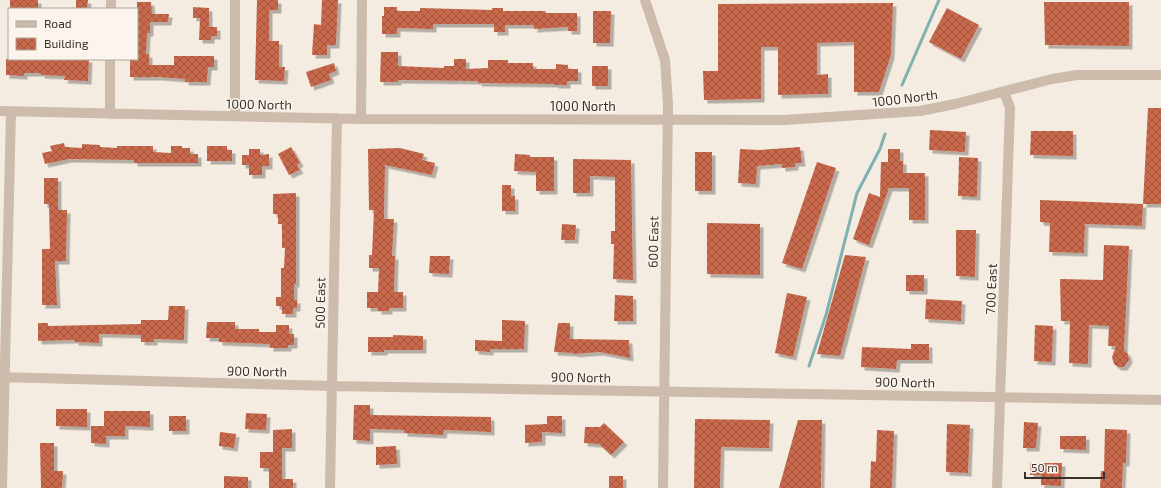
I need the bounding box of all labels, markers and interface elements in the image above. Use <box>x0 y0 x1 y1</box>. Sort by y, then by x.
legend <box>8 8 138 60</box>
text: Road <box>44 16 72 30</box>
text: Building <box>44 36 89 50</box>
street label: 1000 North <box>871 86 939 110</box>
street label: 1000 North <box>226 95 292 113</box>
street label: 1000 North <box>550 98 616 114</box>
street label: 600 East <box>645 216 661 268</box>
street label: 700 East <box>982 263 1000 315</box>
street label: 500 East <box>312 277 328 329</box>
street label: 900 North <box>227 362 287 380</box>
street label: 900 North <box>551 368 611 386</box>
street label: 900 North <box>875 373 935 391</box>
scale bar <box>1025 454 1104 480</box>
text: 50 m <box>1031 460 1058 474</box>

